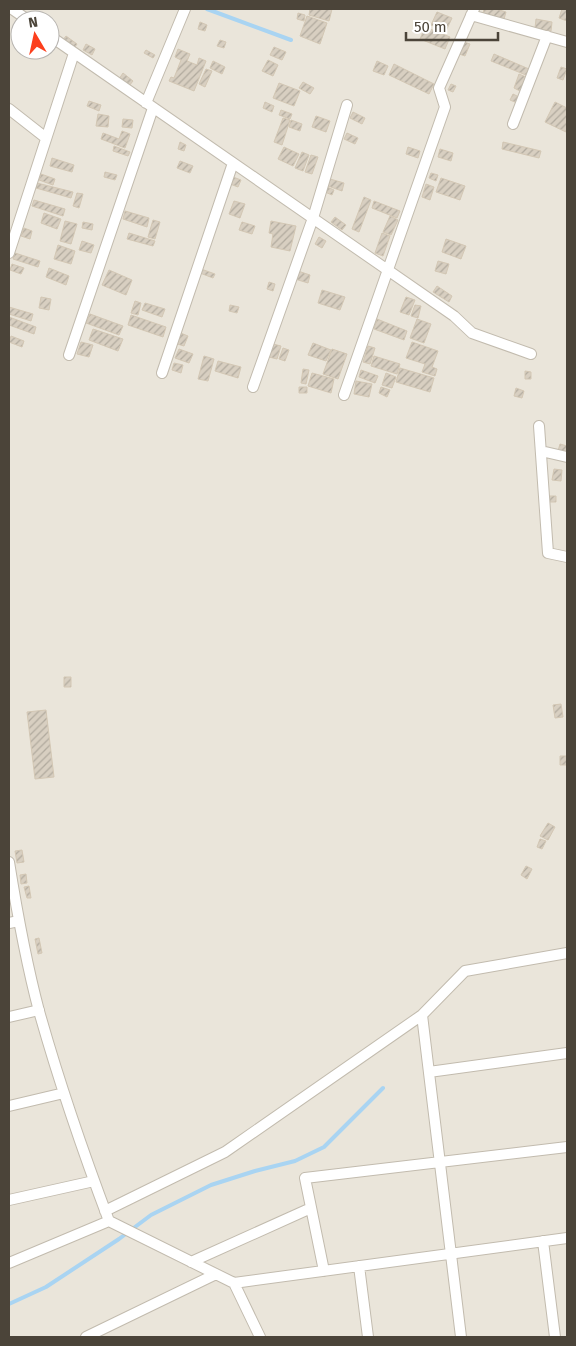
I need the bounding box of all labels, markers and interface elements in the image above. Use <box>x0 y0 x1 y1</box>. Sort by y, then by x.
north arrow <box>10 10 60 60</box>
scale bar <box>406 10 498 42</box>
text: N <box>27 14 39 32</box>
text: 50 m <box>414 18 447 36</box>

